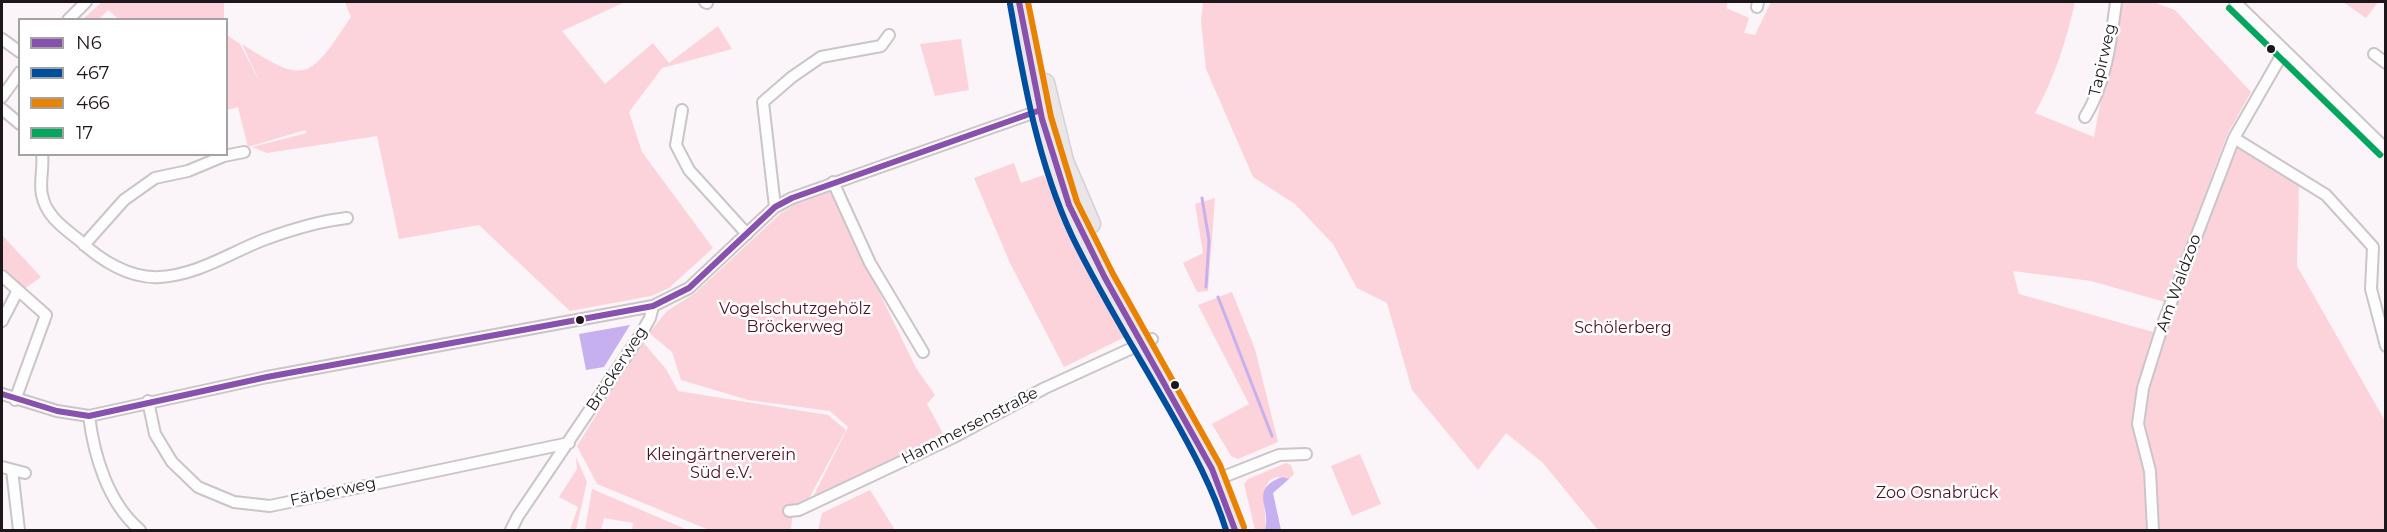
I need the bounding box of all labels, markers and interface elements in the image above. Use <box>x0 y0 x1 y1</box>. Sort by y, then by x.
legend <box>18 18 228 156</box>
street label: Tapirweg <box>2085 22 2121 98</box>
text: N6 <box>76 32 102 54</box>
unlabelled marker <box>2265 43 2277 55</box>
text: 467 <box>76 62 109 84</box>
text: 466 <box>76 92 110 114</box>
text: 17 <box>76 122 93 144</box>
street label: Am Waldzoo <box>2152 232 2206 334</box>
park label: Vogelschutzgehölz Bröckerweg <box>719 299 871 337</box>
unlabelled marker <box>574 314 586 326</box>
park label: Schölerberg <box>1574 318 1672 338</box>
street label: Bröckerweg <box>582 323 652 415</box>
unlabelled marker <box>1169 379 1181 391</box>
street label: Hammersenstraße <box>899 383 1041 469</box>
park label: Kleingärtnerverein Süd e.V. <box>646 445 796 483</box>
street label: Färberweg <box>288 474 378 510</box>
park label: Zoo Osnabrück <box>1876 483 1998 503</box>

